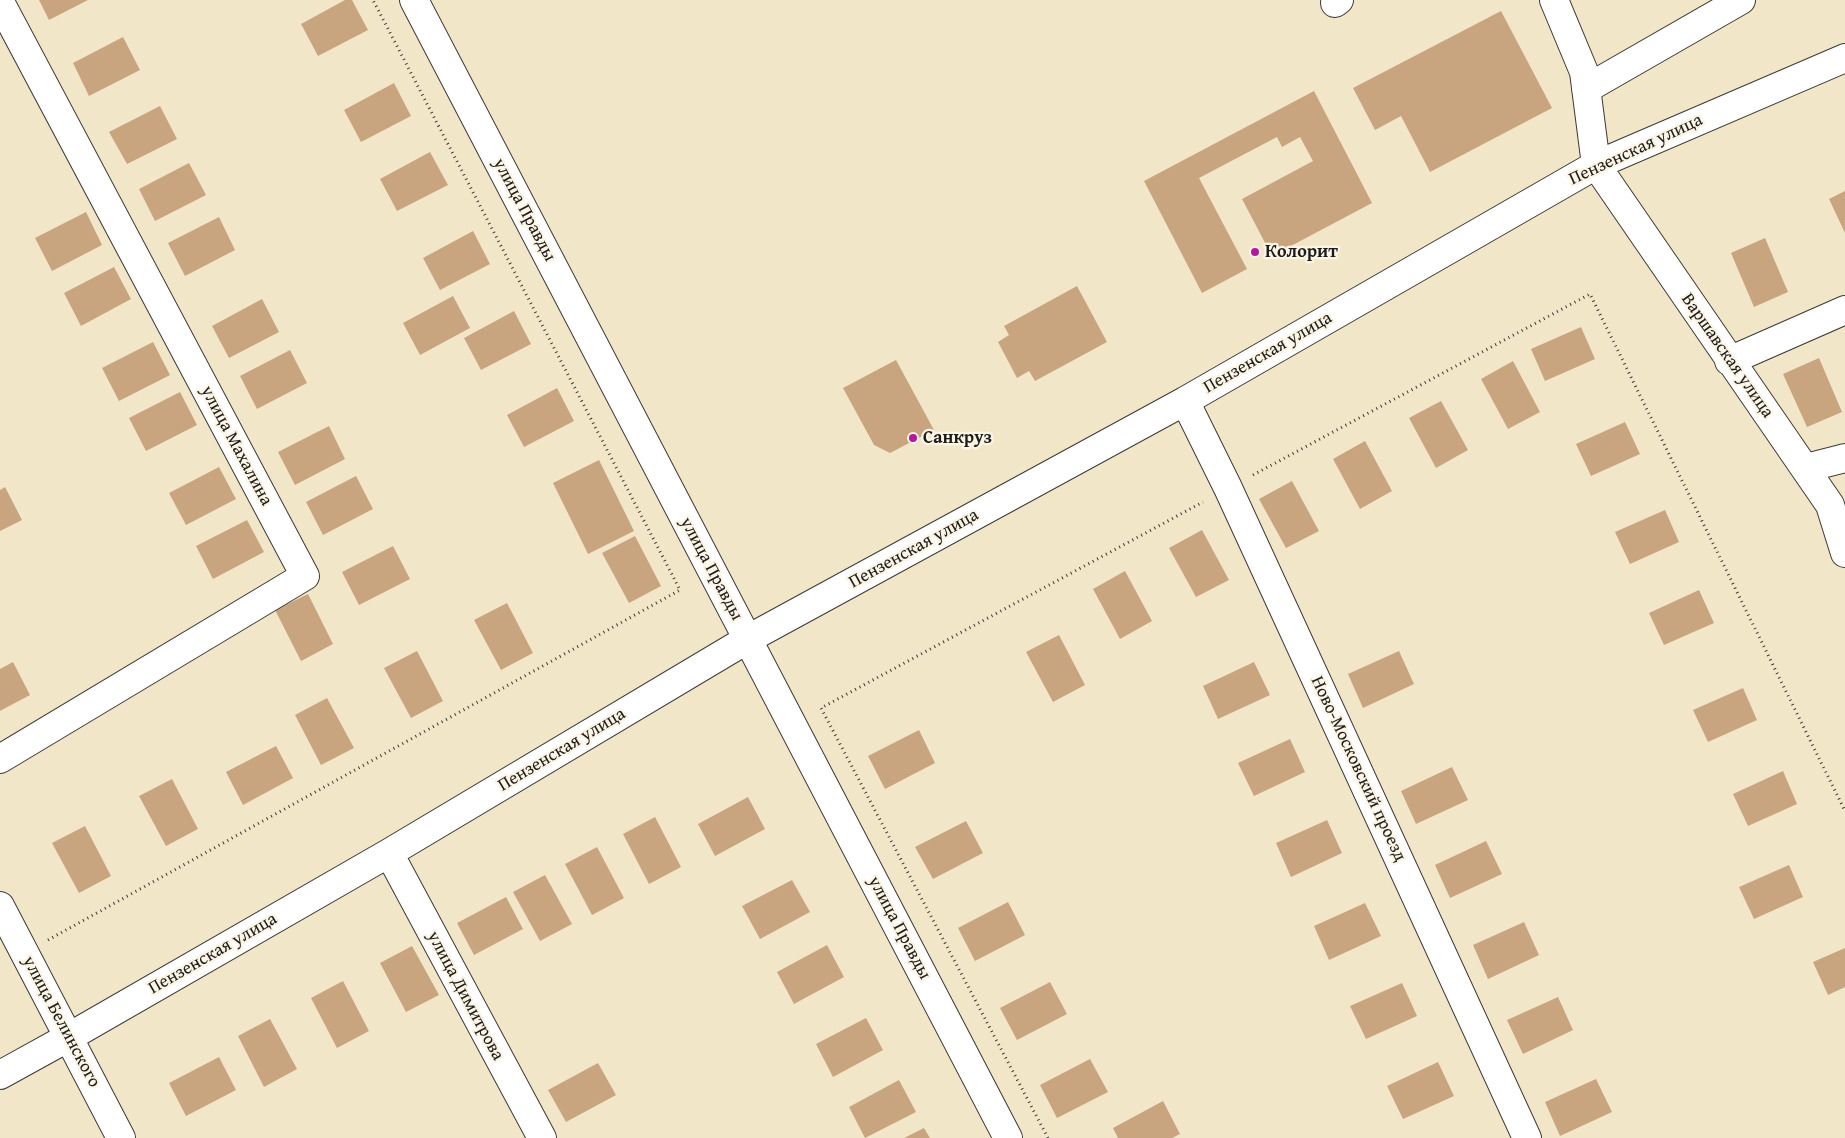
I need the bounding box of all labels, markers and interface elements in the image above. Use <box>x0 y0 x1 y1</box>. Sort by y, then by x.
street label: Пензенская улица <box>1566 110 1706 190</box>
street label: улица Правды <box>488 155 560 265</box>
place label: Колорит <box>1265 241 1338 263</box>
marker: Колорит <box>1249 246 1261 258</box>
street label: Варшавская улица <box>1676 290 1778 422</box>
street label: Пензенская улица <box>1200 307 1336 399</box>
street label: улица Махалина <box>195 382 277 510</box>
place label: Санкруз <box>923 427 992 449</box>
marker: Санкруз <box>907 432 919 444</box>
street label: Пензенская улица <box>845 504 983 594</box>
street label: улица Правды <box>675 514 747 624</box>
street label: Ново-Московский проезд <box>1306 673 1410 865</box>
street label: Пензенская улица <box>494 703 630 797</box>
street label: улица Правды <box>863 873 935 983</box>
street label: Пензенская улица <box>145 908 281 1000</box>
street label: улица Димитрова <box>422 928 508 1064</box>
street label: улица Белинского <box>17 953 105 1091</box>

